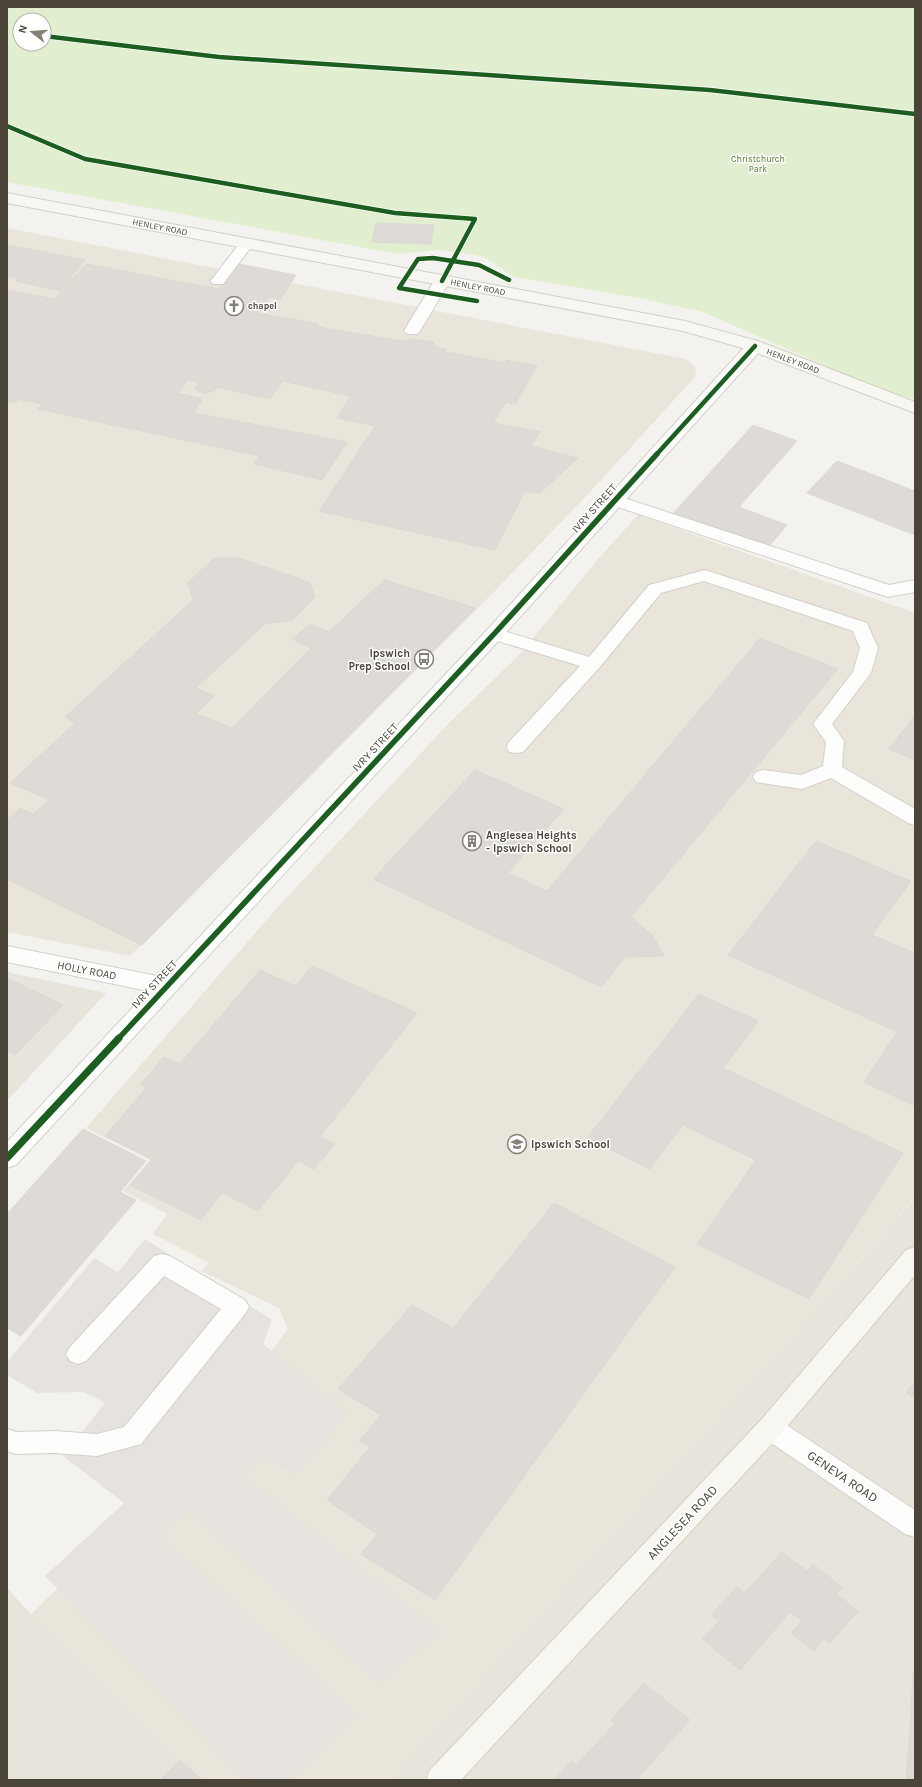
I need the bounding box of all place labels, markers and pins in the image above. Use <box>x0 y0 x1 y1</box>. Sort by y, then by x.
church icon: chapel <box>223 295 245 317</box>
place label: chapel <box>248 301 277 311</box>
place label: Ipswich Prep School <box>348 647 410 673</box>
bus stop icon: Ipswich Prep School <box>413 648 435 670</box>
place label: Anglesea Heights - Ipswich School <box>486 829 577 855</box>
building icon: Anglesea Heights - Ipswich School <box>461 830 483 852</box>
school or university icon: Ipswich School <box>506 1133 528 1155</box>
place label: Ipswich School <box>531 1138 610 1151</box>

